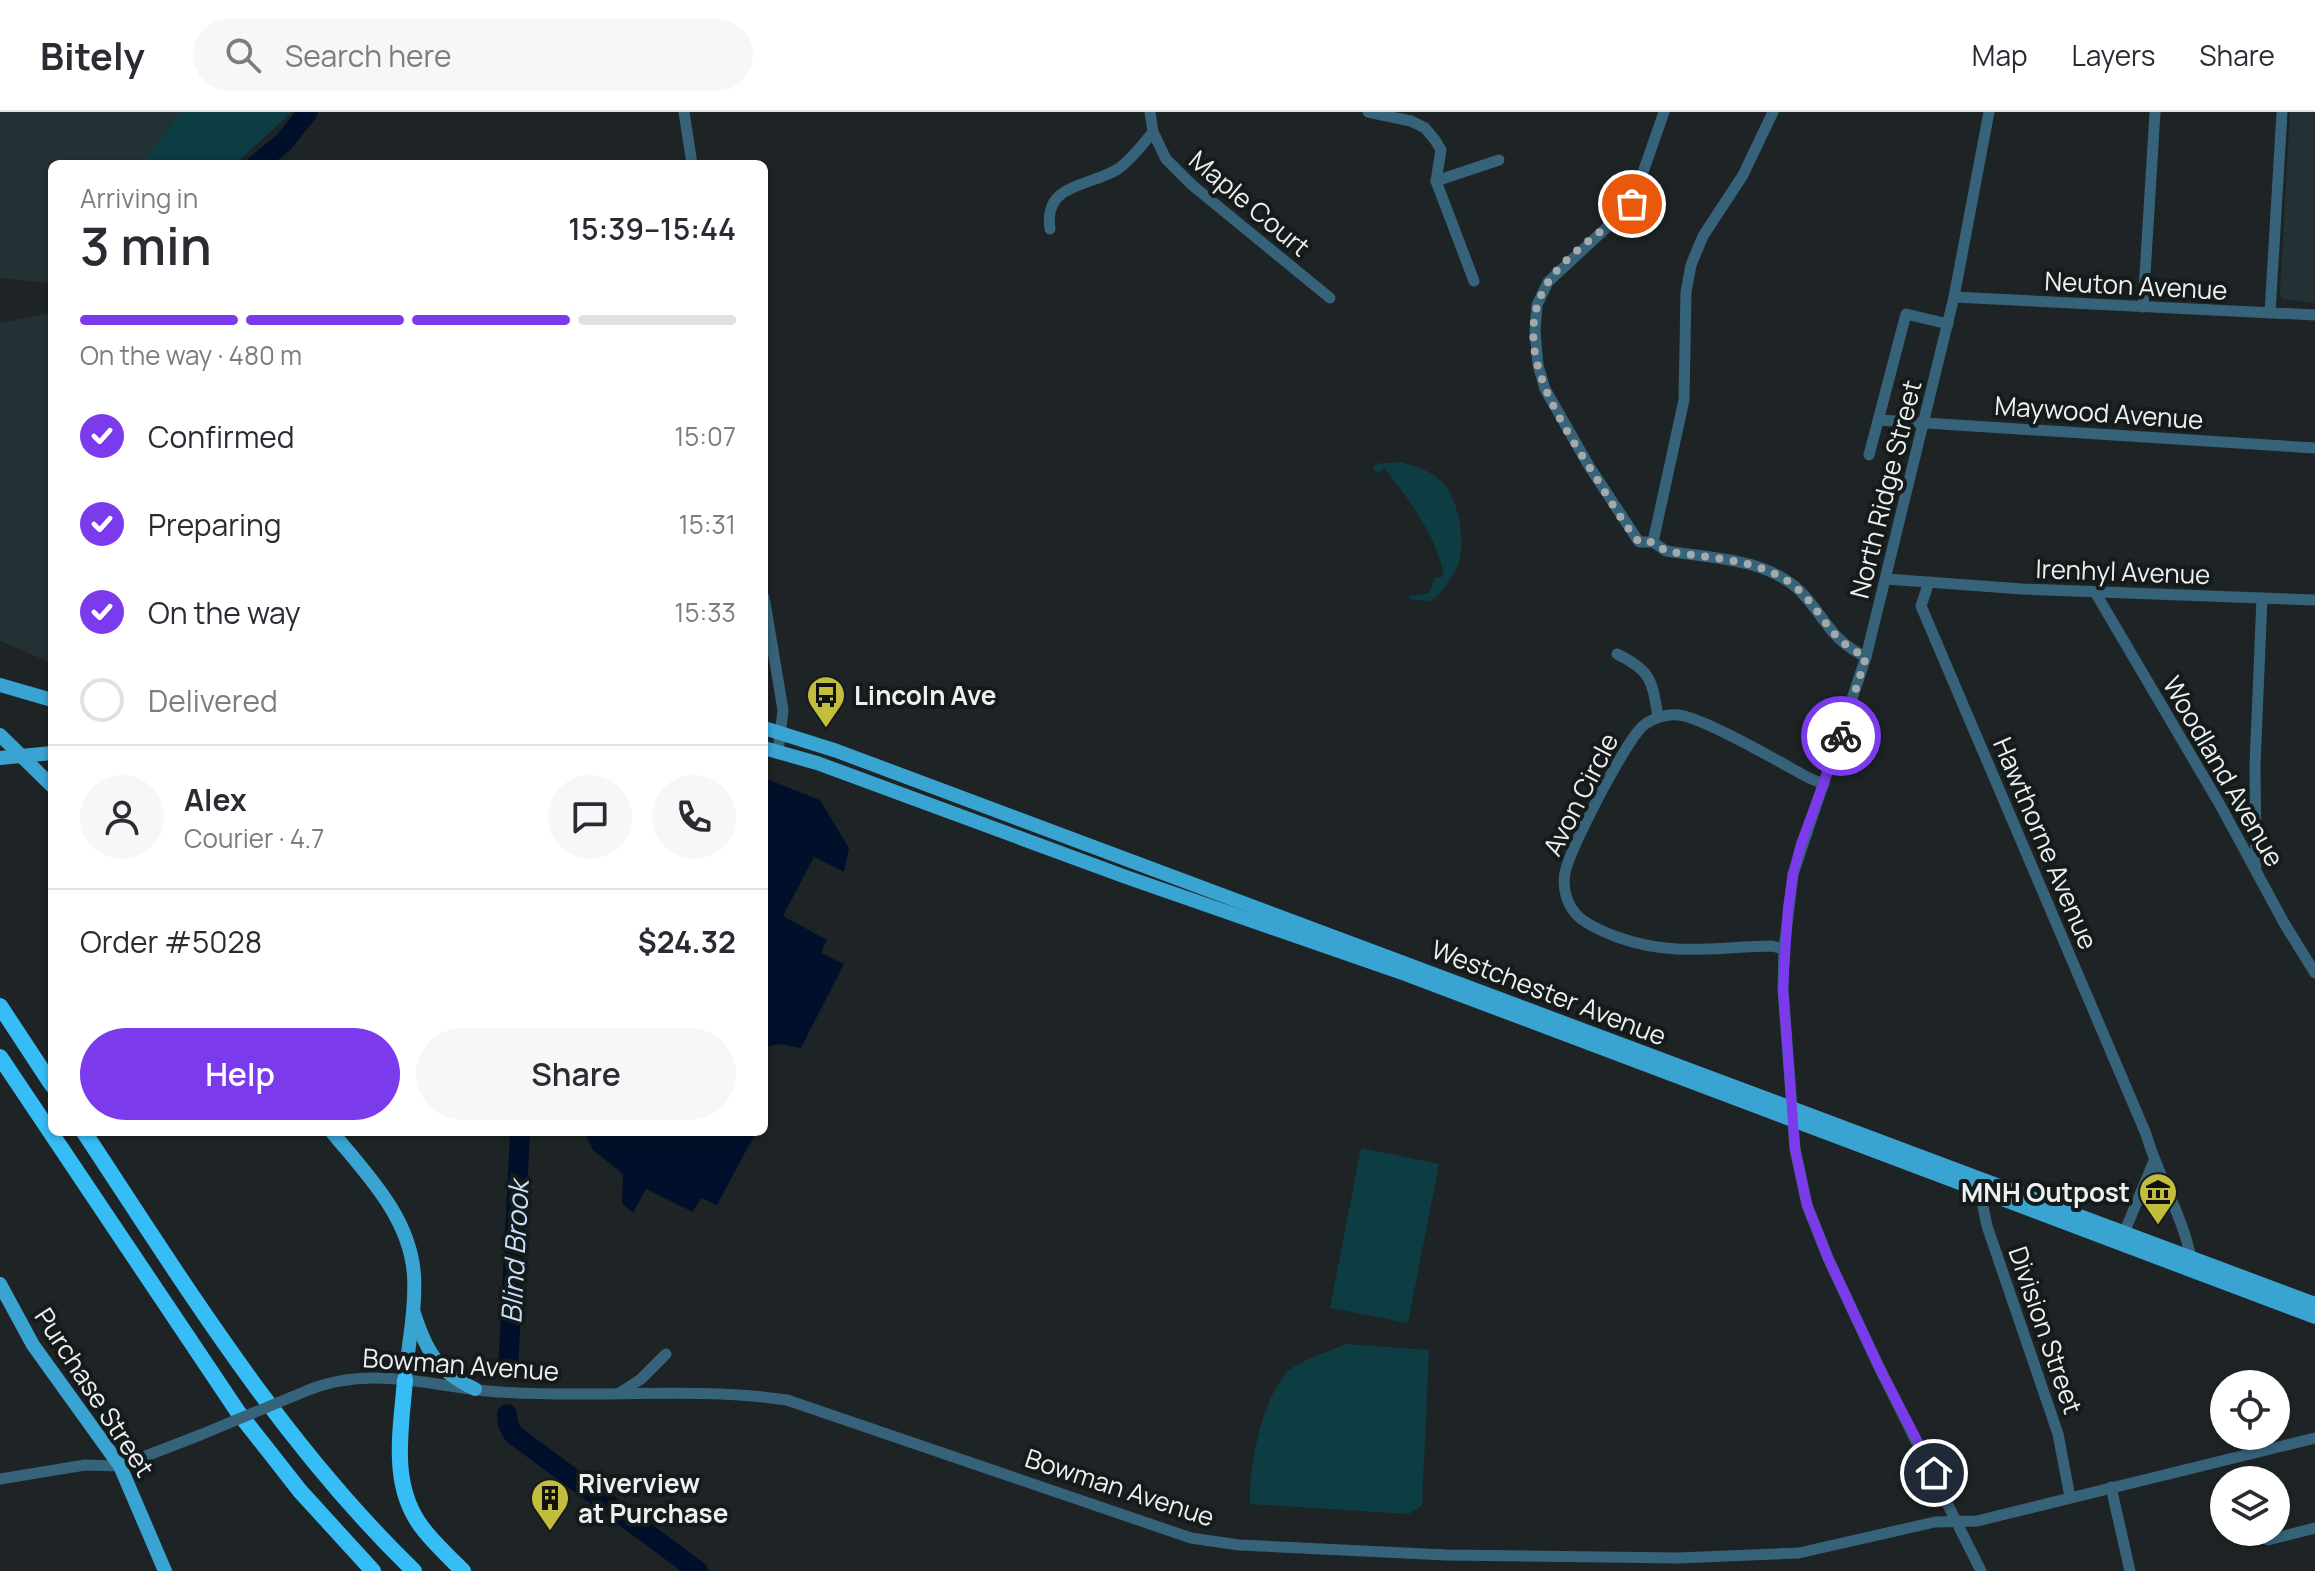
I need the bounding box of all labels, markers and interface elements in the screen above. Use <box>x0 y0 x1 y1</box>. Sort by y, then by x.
search box <box>193 19 753 91</box>
text: Bitely <box>40 29 145 81</box>
icon: search <box>221 33 265 77</box>
text: Search here <box>285 35 452 76</box>
text: Map <box>1972 36 2028 74</box>
text: Layers <box>2072 36 2155 74</box>
text: Share <box>2199 36 2275 74</box>
street label: Maple Court <box>1182 142 1318 264</box>
pin <box>1598 170 1666 238</box>
text: Arriving in <box>80 180 198 216</box>
icon: bag <box>1610 182 1654 226</box>
text: 15:39–15:44 <box>568 208 736 249</box>
text: 3 min <box>80 210 212 281</box>
street label: Neuton Avenue <box>2043 262 2229 308</box>
text: On the way · 480 m <box>80 337 302 373</box>
street label: North Ridge Street <box>1840 376 1930 602</box>
street label: Maywood Avenue <box>1993 387 2205 437</box>
icon: check <box>80 414 124 458</box>
text: Confirmed <box>148 416 295 457</box>
text: 15:07 <box>674 418 736 454</box>
icon: check <box>80 502 124 546</box>
text: Preparing <box>148 504 282 545</box>
text: 15:31 <box>679 506 736 542</box>
street label: Irenhyl Avenue <box>2035 550 2211 592</box>
icon: check <box>80 590 124 634</box>
text: On the way <box>148 592 301 633</box>
text: 15:33 <box>674 594 736 630</box>
street label: Woodland Avenue <box>2155 669 2293 873</box>
bus stop icon: Lincoln Ave <box>805 674 847 729</box>
place label: Lincoln Ave <box>854 677 997 713</box>
text: Delivered <box>148 680 278 721</box>
courier <box>1801 696 1881 776</box>
icon: bike <box>1819 714 1863 758</box>
street label: Avon Circle <box>1534 726 1626 862</box>
street label: Hawthorne Avenue <box>1985 731 2107 955</box>
button: person <box>80 775 164 859</box>
button: chat <box>548 775 632 859</box>
button: phone <box>652 775 736 859</box>
text: Alex <box>184 779 247 820</box>
text: Courier · 4.7 <box>184 820 324 856</box>
text: Order #5028 <box>80 921 262 962</box>
text: $24.32 <box>638 921 736 962</box>
street label: Westchester Avenue <box>1426 931 1672 1053</box>
button: Help <box>80 1028 400 1120</box>
button: Share <box>416 1028 736 1120</box>
museum icon: MNH Outpost <box>2137 1171 2179 1226</box>
place label: MNH Outpost <box>1961 1174 2130 1210</box>
water label: Blind Brook <box>491 1176 537 1324</box>
street label: Division Street <box>2001 1241 2091 1419</box>
street label: Purchase Street <box>27 1300 163 1484</box>
street label: Bowman Avenue <box>362 1339 560 1389</box>
map controls <box>2210 1370 2290 1546</box>
button: locate <box>2210 1370 2290 1450</box>
street label: Bowman Avenue <box>1021 1439 1219 1535</box>
pin <box>1900 1439 1968 1507</box>
icon: home <box>1912 1451 1956 1495</box>
place label: Riverview at Purchase <box>578 1465 728 1531</box>
button: layers <box>2210 1466 2290 1546</box>
building icon: Riverview at Purchase <box>529 1477 571 1532</box>

